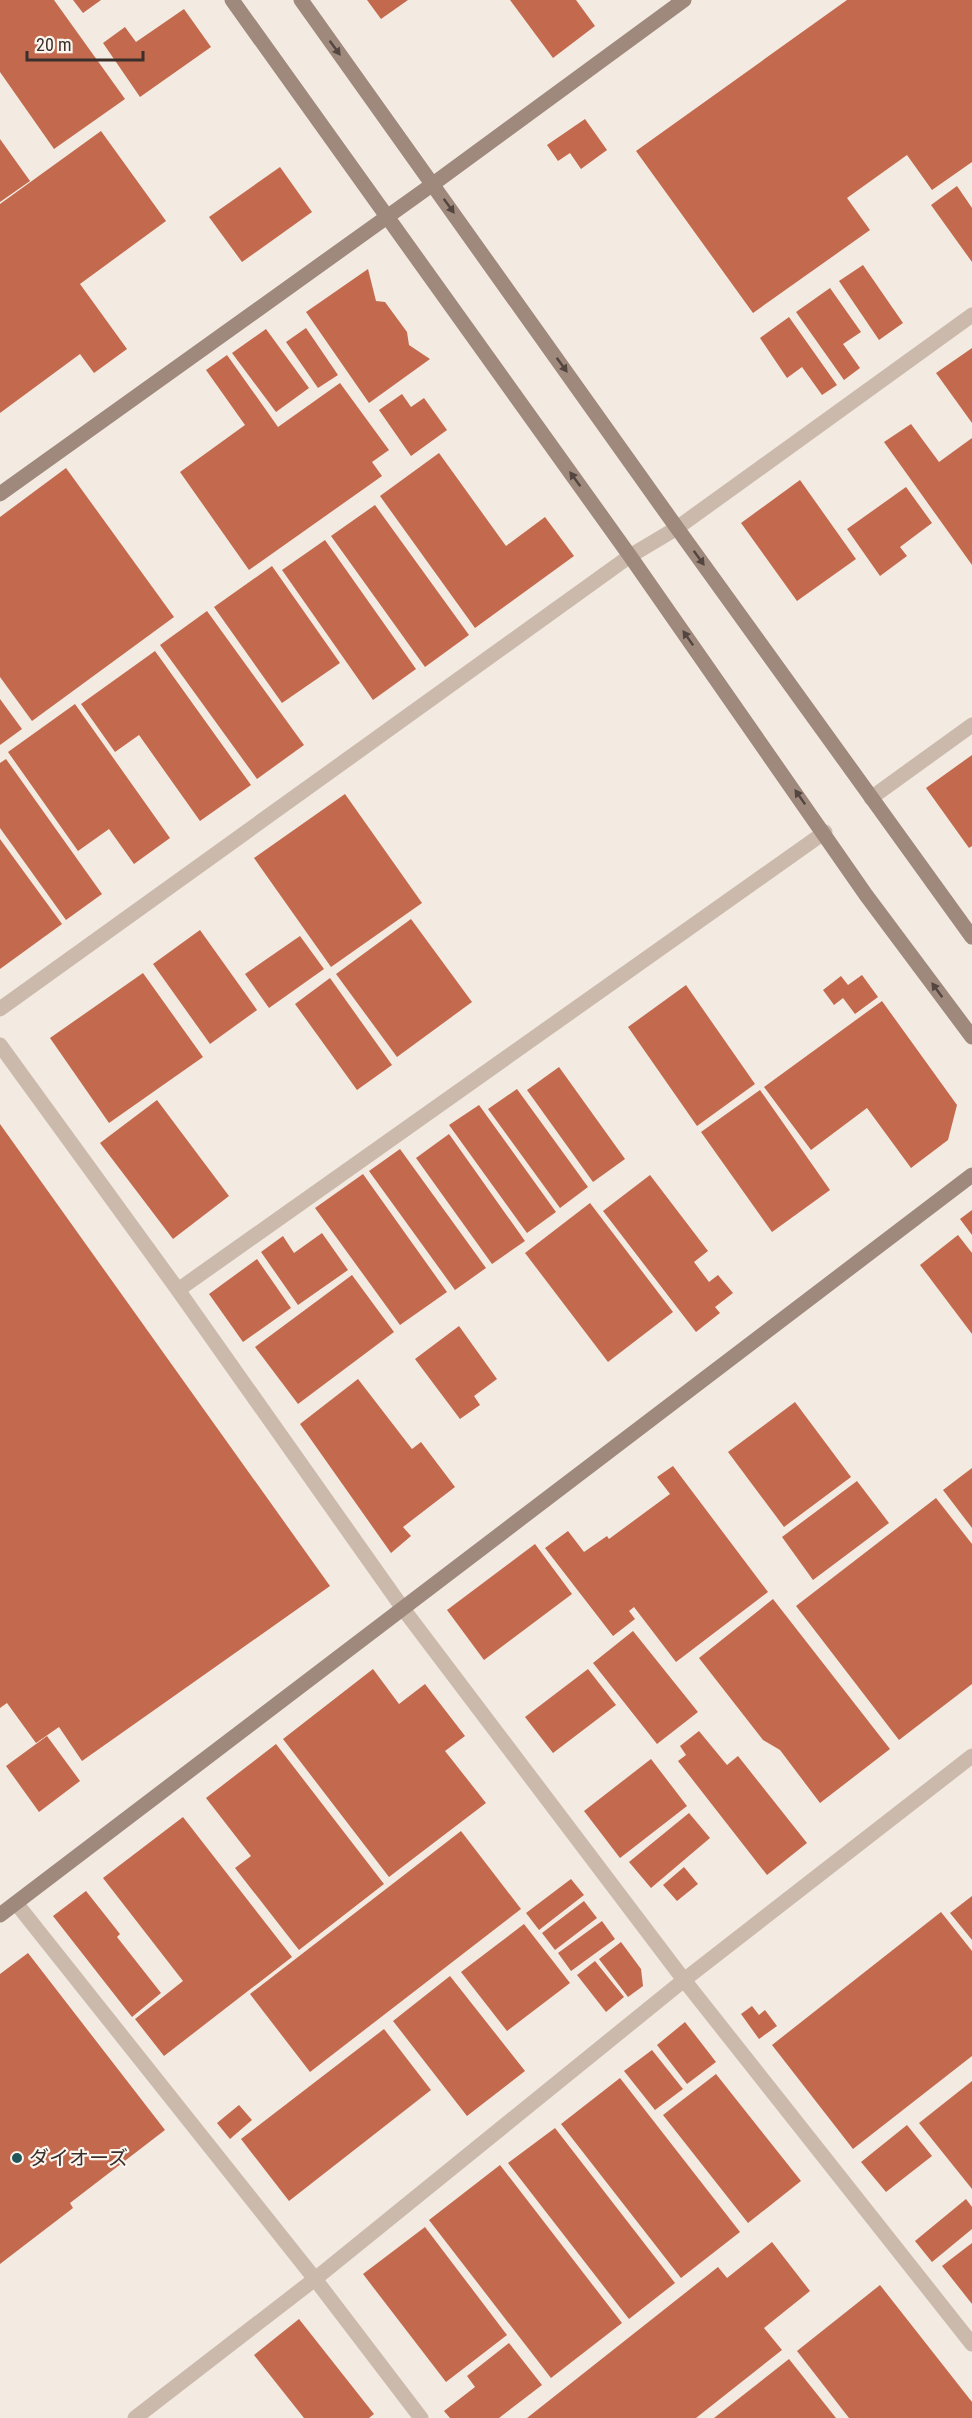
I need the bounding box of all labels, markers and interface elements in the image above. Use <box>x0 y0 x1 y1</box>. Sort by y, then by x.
scale bar <box>27 24 142 62</box>
text: 20 m <box>36 34 71 55</box>
one-way arrow <box>329 40 341 55</box>
one-way arrow <box>443 198 455 214</box>
one-way arrow <box>556 357 568 373</box>
one-way arrow <box>569 471 581 487</box>
one-way arrow <box>693 550 705 566</box>
one-way arrow <box>682 630 694 646</box>
one-way arrow <box>794 790 806 806</box>
one-way arrow <box>931 983 943 999</box>
place label: ダイオーズ <box>29 2146 128 2170</box>
marker: ダイオーズ <box>10 2151 24 2165</box>

